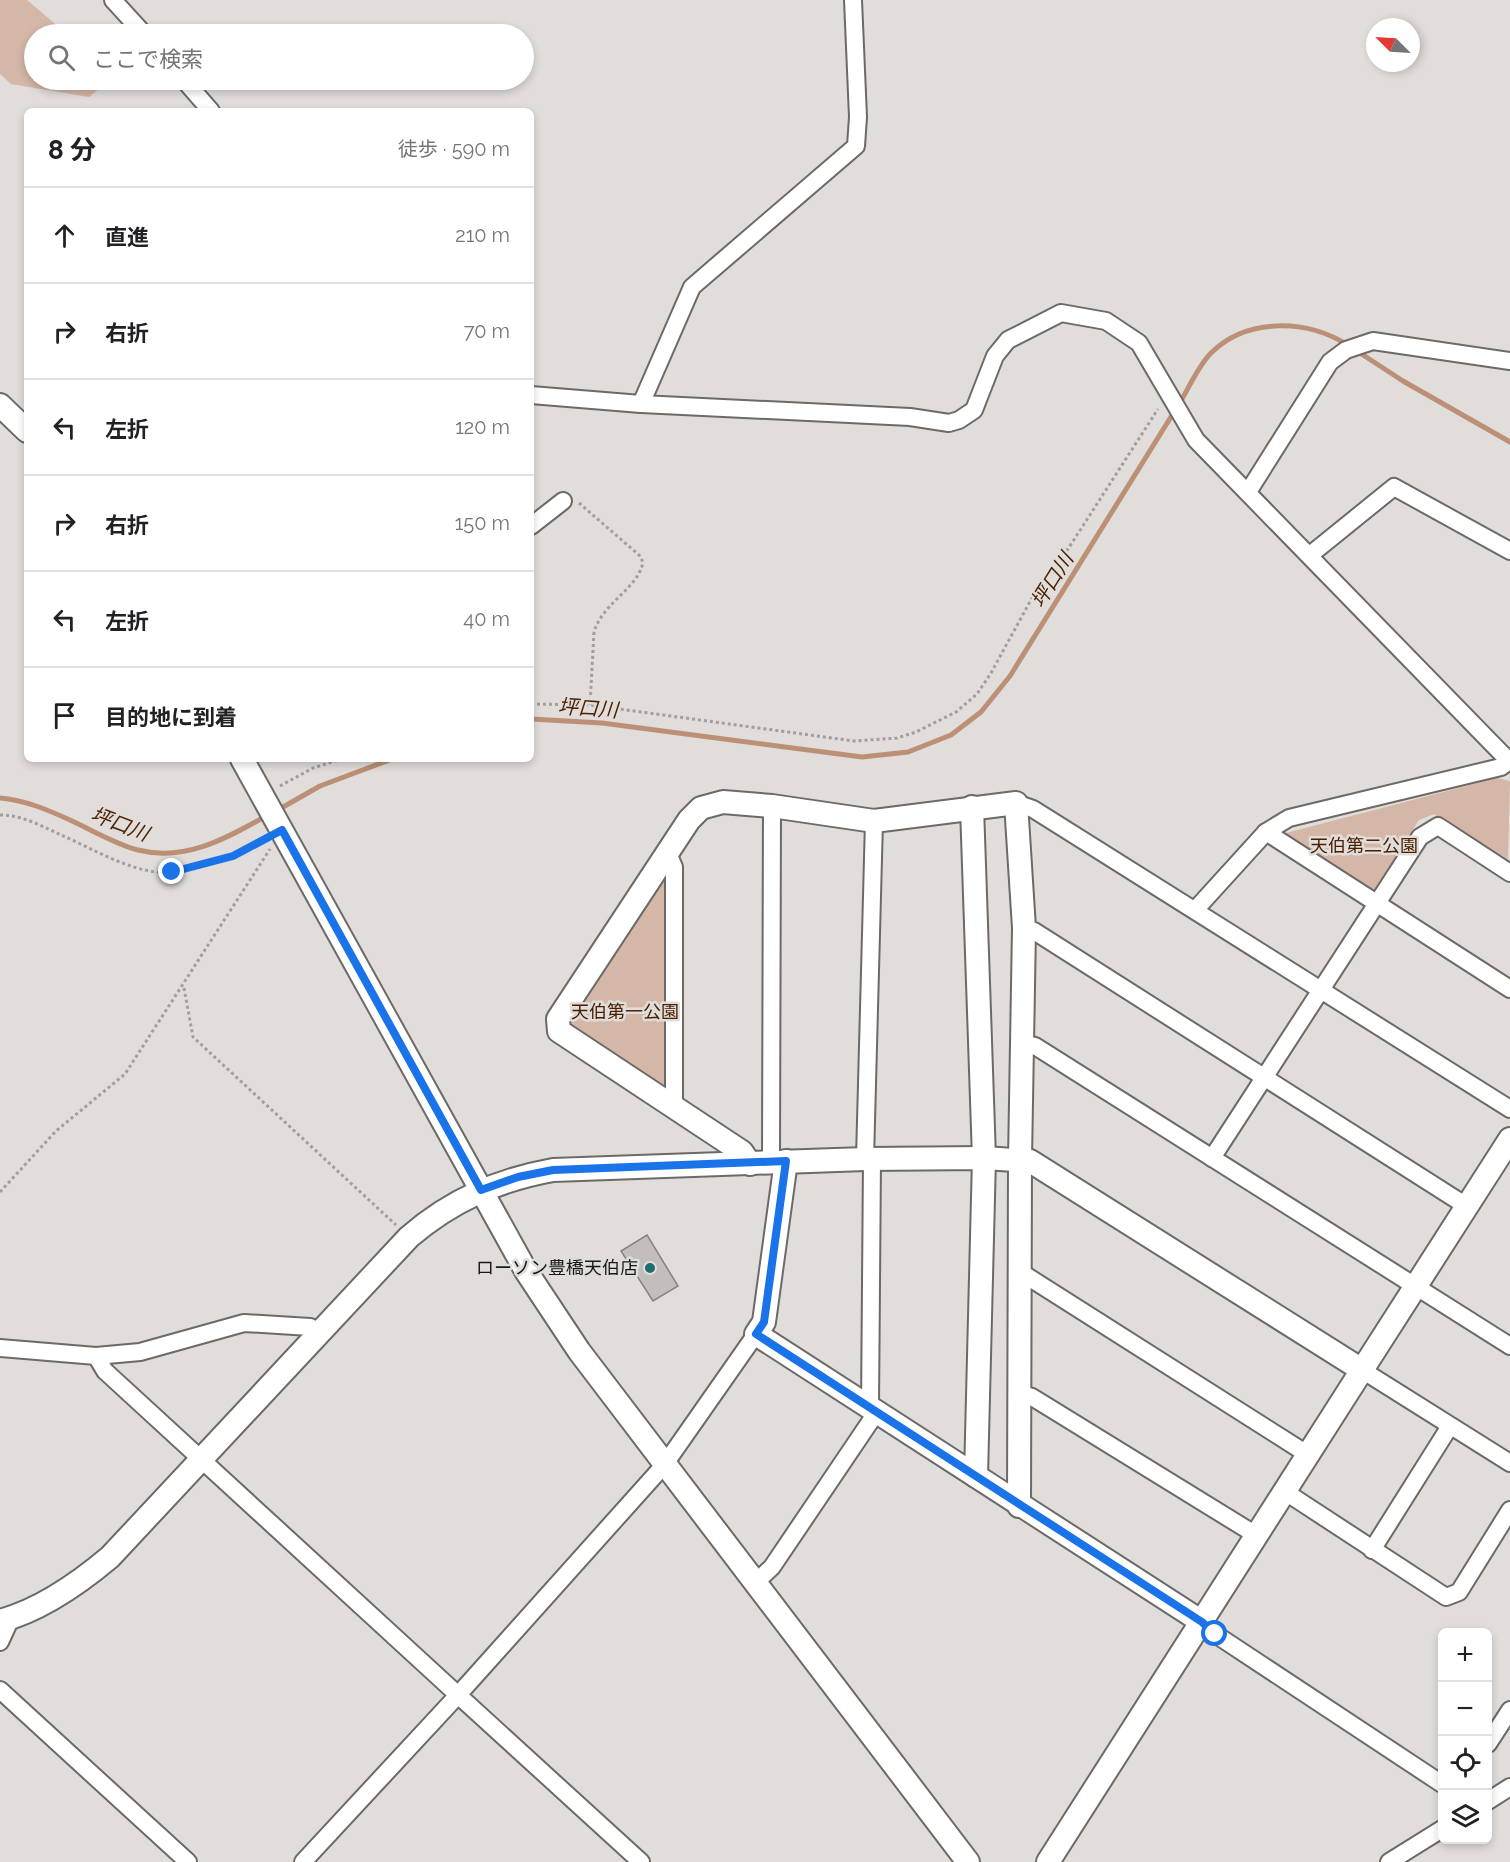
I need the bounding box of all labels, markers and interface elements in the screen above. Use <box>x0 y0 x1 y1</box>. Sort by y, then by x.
north arrow <box>1366 18 1420 72</box>
search box <box>24 24 534 90</box>
icon: search <box>45 41 78 74</box>
text: ここで検索 <box>93 46 203 72</box>
text: 8 分 <box>48 135 96 165</box>
text: 徒歩 · 590 m <box>398 137 510 161</box>
icon: ahead <box>48 219 81 252</box>
text: 210 m <box>455 223 510 247</box>
text: 直進 <box>105 224 149 250</box>
icon: right <box>48 315 81 348</box>
text: 70 m <box>464 319 510 343</box>
text: 右折 <box>105 320 149 346</box>
icon: left <box>48 411 81 444</box>
text: 120 m <box>455 415 510 439</box>
text: 左折 <box>105 416 149 442</box>
icon: right <box>48 507 81 540</box>
text: 150 m <box>455 511 510 535</box>
text: 右折 <box>105 512 149 538</box>
water label: 坪口川 <box>1026 547 1079 612</box>
icon: left <box>48 603 81 636</box>
text: 40 m <box>463 607 510 631</box>
text: 左折 <box>105 608 149 634</box>
water label: 坪口川 <box>557 694 621 722</box>
icon: arrive <box>48 699 81 732</box>
text: 目的地に到着 <box>105 704 237 730</box>
water label: 坪口川 <box>88 802 154 847</box>
park label: 天伯第二公園 <box>1310 835 1418 856</box>
route end <box>158 858 184 884</box>
park label: 天伯第一公園 <box>571 1001 679 1022</box>
place label: ローソン豊橋天伯店 <box>476 1257 638 1278</box>
marker: ローソン豊橋天伯店 <box>643 1261 657 1275</box>
route start <box>1201 1620 1227 1646</box>
map controls <box>1438 1628 1492 1844</box>
button: + <box>1438 1628 1492 1682</box>
button: − <box>1438 1682 1492 1736</box>
button: locate <box>1438 1736 1492 1790</box>
button: layers <box>1438 1790 1492 1844</box>

